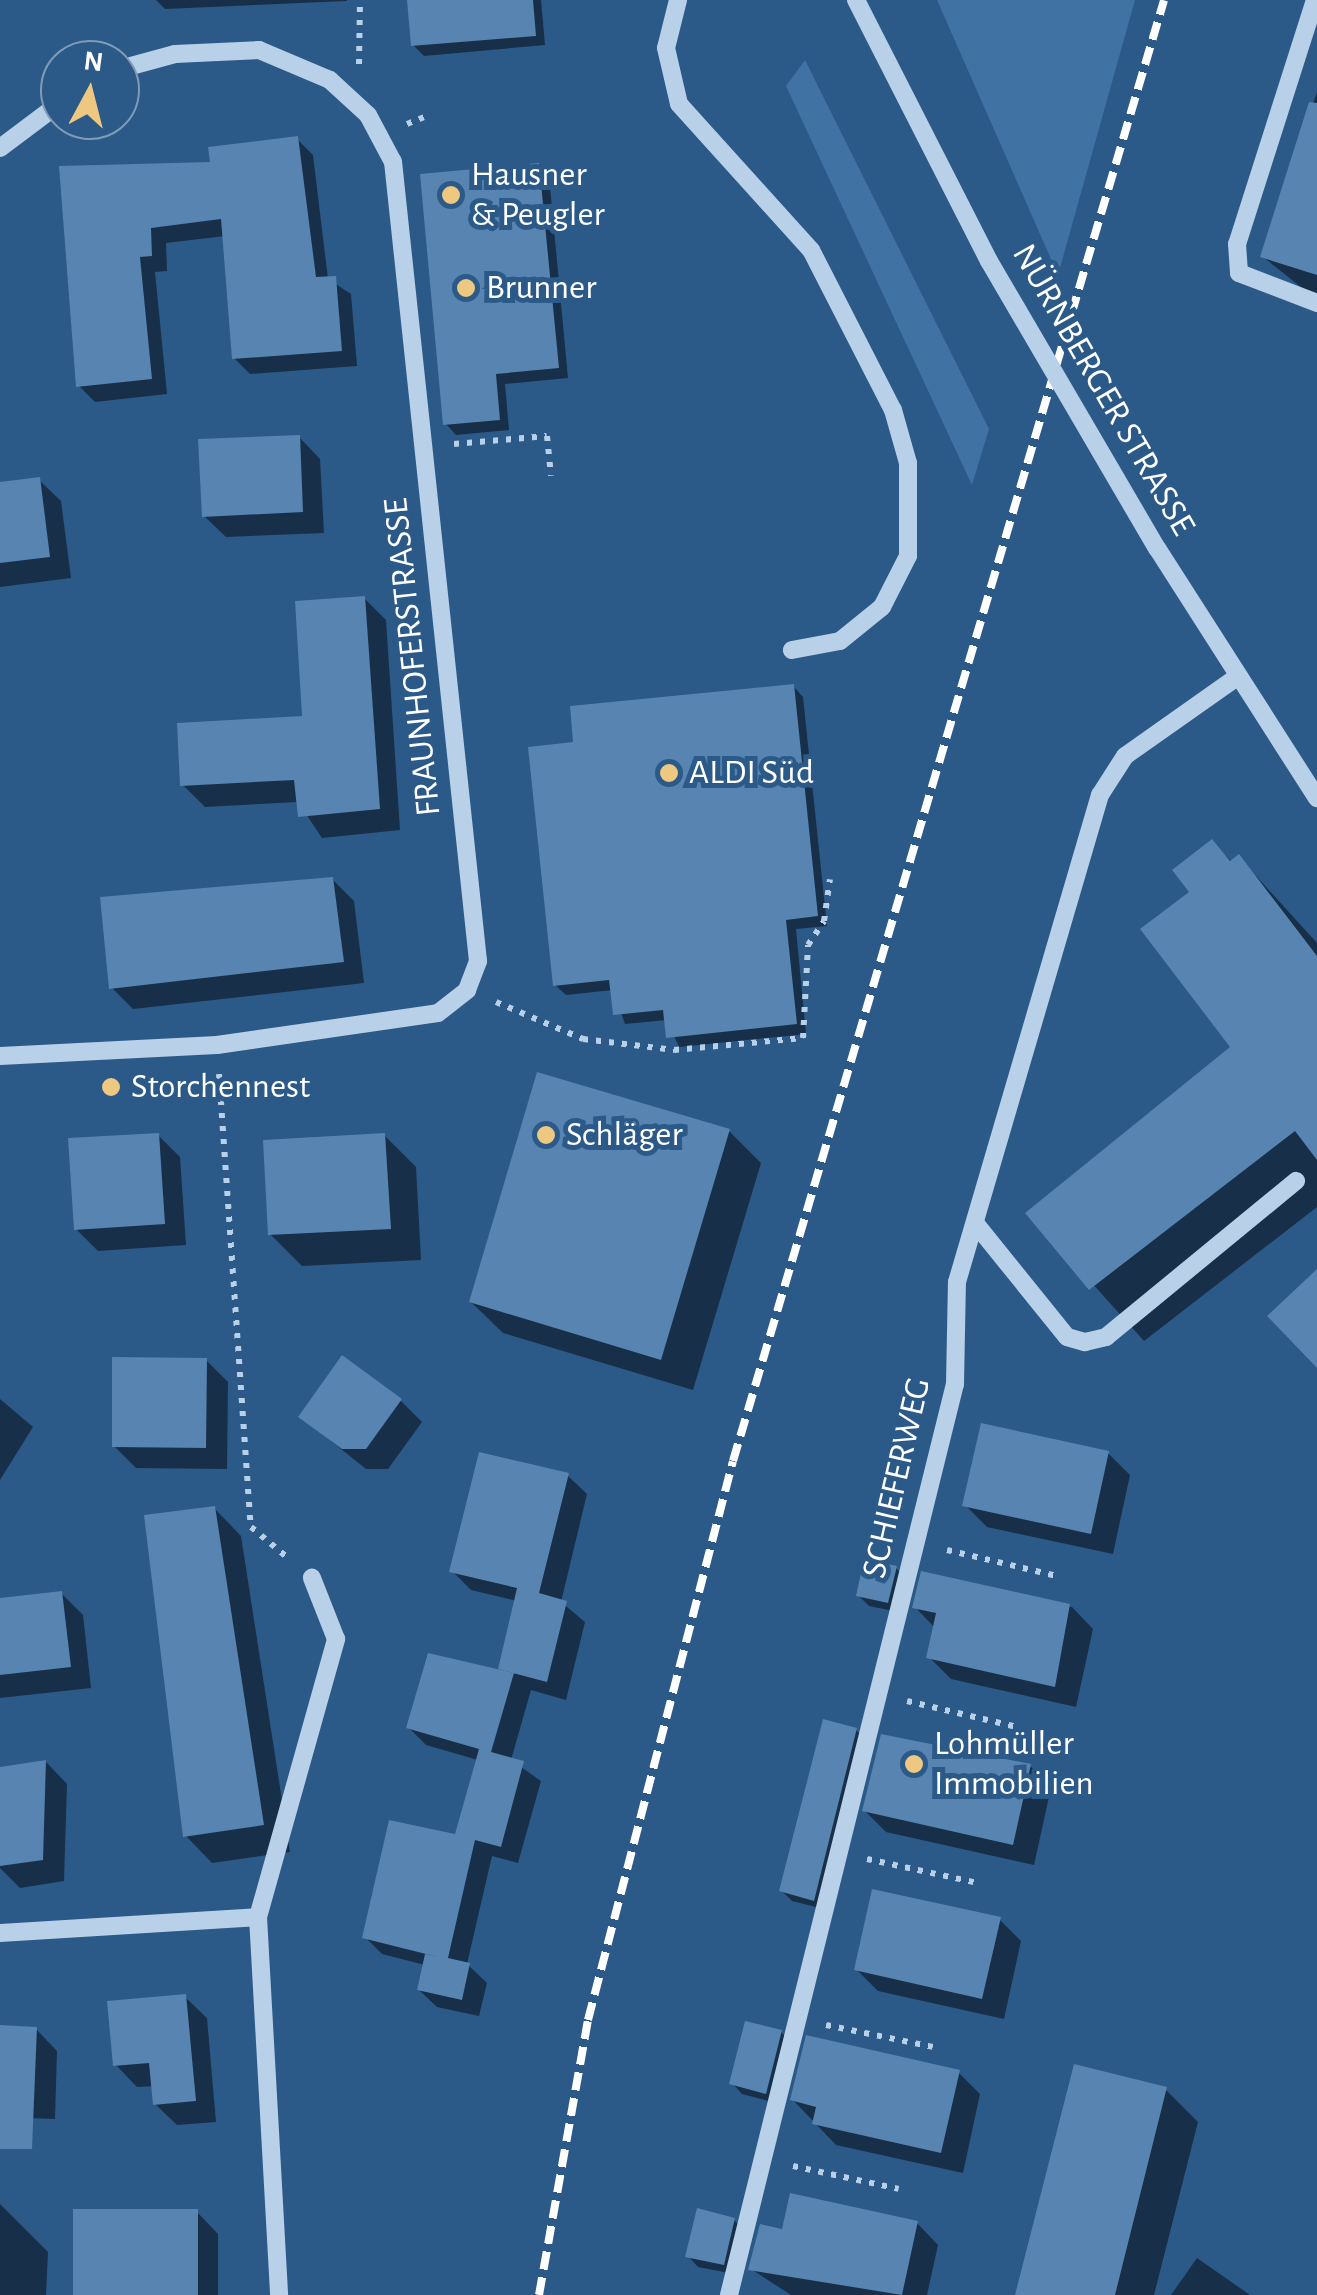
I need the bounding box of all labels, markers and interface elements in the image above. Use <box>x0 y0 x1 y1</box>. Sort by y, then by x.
north arrow <box>40 40 140 140</box>
text: N <box>82 47 105 77</box>
place label: Hausner & Peugler <box>471 154 605 236</box>
marker: Hausner & Peugler <box>440 184 462 206</box>
street label: NÜRNBERGER STRASSE <box>1002 237 1204 543</box>
place label: Brunner <box>486 267 596 309</box>
marker: Brunner <box>455 277 477 299</box>
street label: FRAUNHOFERSTRASSE <box>375 496 451 818</box>
place label: ALDI Süd <box>689 752 814 794</box>
marker: ALDI Süd <box>658 762 680 784</box>
place label: Storchennest <box>131 1066 310 1108</box>
marker: Storchennest <box>100 1076 122 1098</box>
place label: Schläger <box>566 1114 683 1156</box>
marker: Schläger <box>535 1124 557 1146</box>
street label: SCHIEFERWEG <box>854 1374 940 1582</box>
place label: Lohmüller Immobilien <box>934 1723 1094 1805</box>
marker: Lohmüller Immobilien <box>903 1753 925 1775</box>

